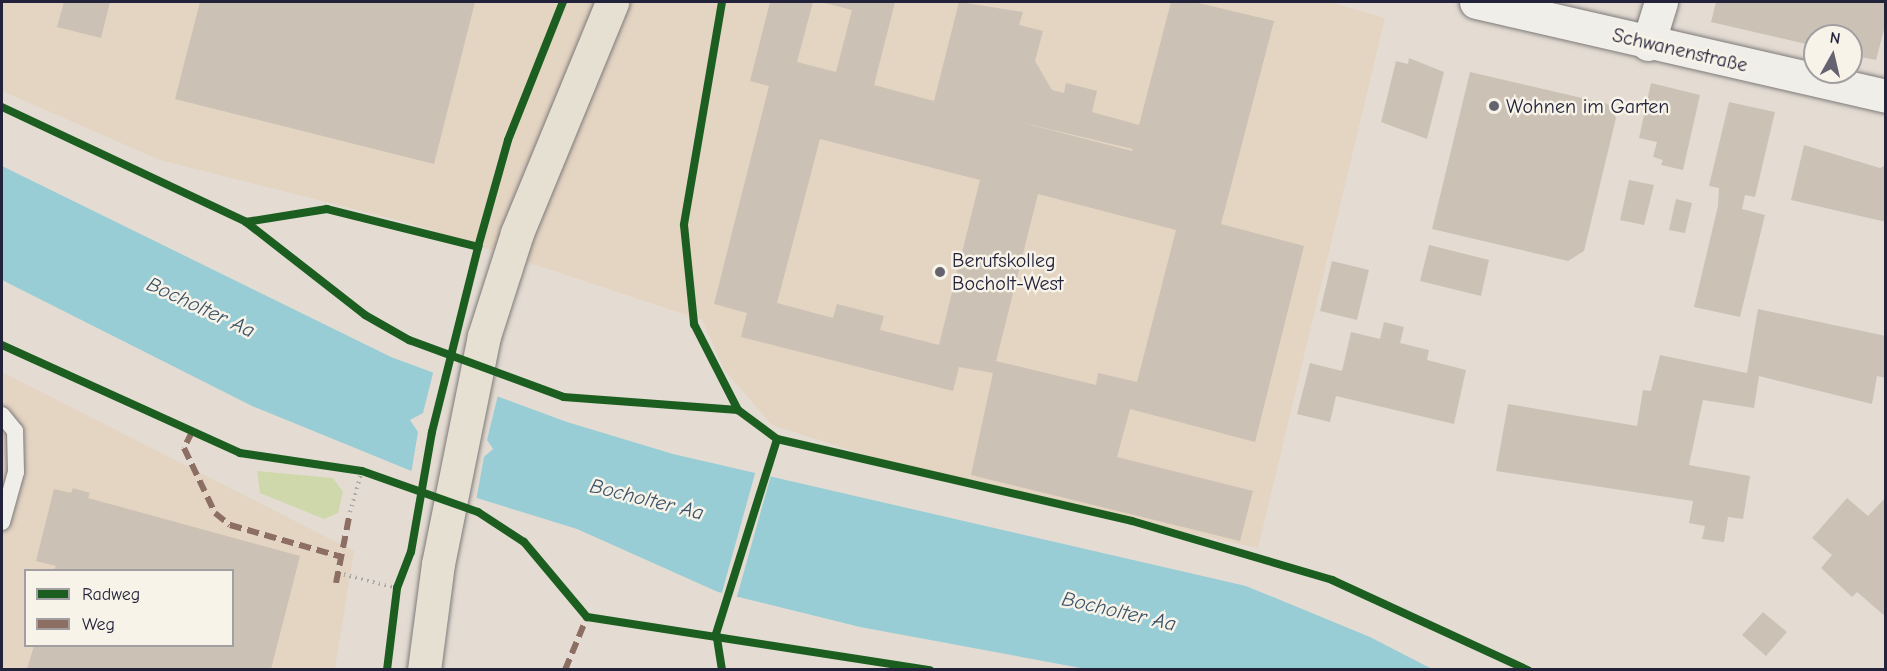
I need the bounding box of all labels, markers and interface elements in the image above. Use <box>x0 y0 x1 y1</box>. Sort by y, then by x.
street label: Schwanenstraße <box>1610 23 1750 77</box>
north arrow <box>1803 24 1863 84</box>
text: N <box>1829 29 1842 48</box>
place label: Wohnen im Garten <box>1506 94 1669 118</box>
marker: Wohnen im Garten <box>1487 99 1501 113</box>
place label: Berufskolleg Bocholt-West <box>952 248 1063 295</box>
marker: Berufskolleg Bocholt-West <box>933 265 947 279</box>
water label: Bocholter Aa <box>143 271 259 343</box>
water label: Bocholter Aa <box>587 473 707 525</box>
legend <box>24 569 234 647</box>
text: Radweg <box>82 584 140 605</box>
water label: Bocholter Aa <box>1059 586 1179 636</box>
text: Weg <box>82 614 115 635</box>

